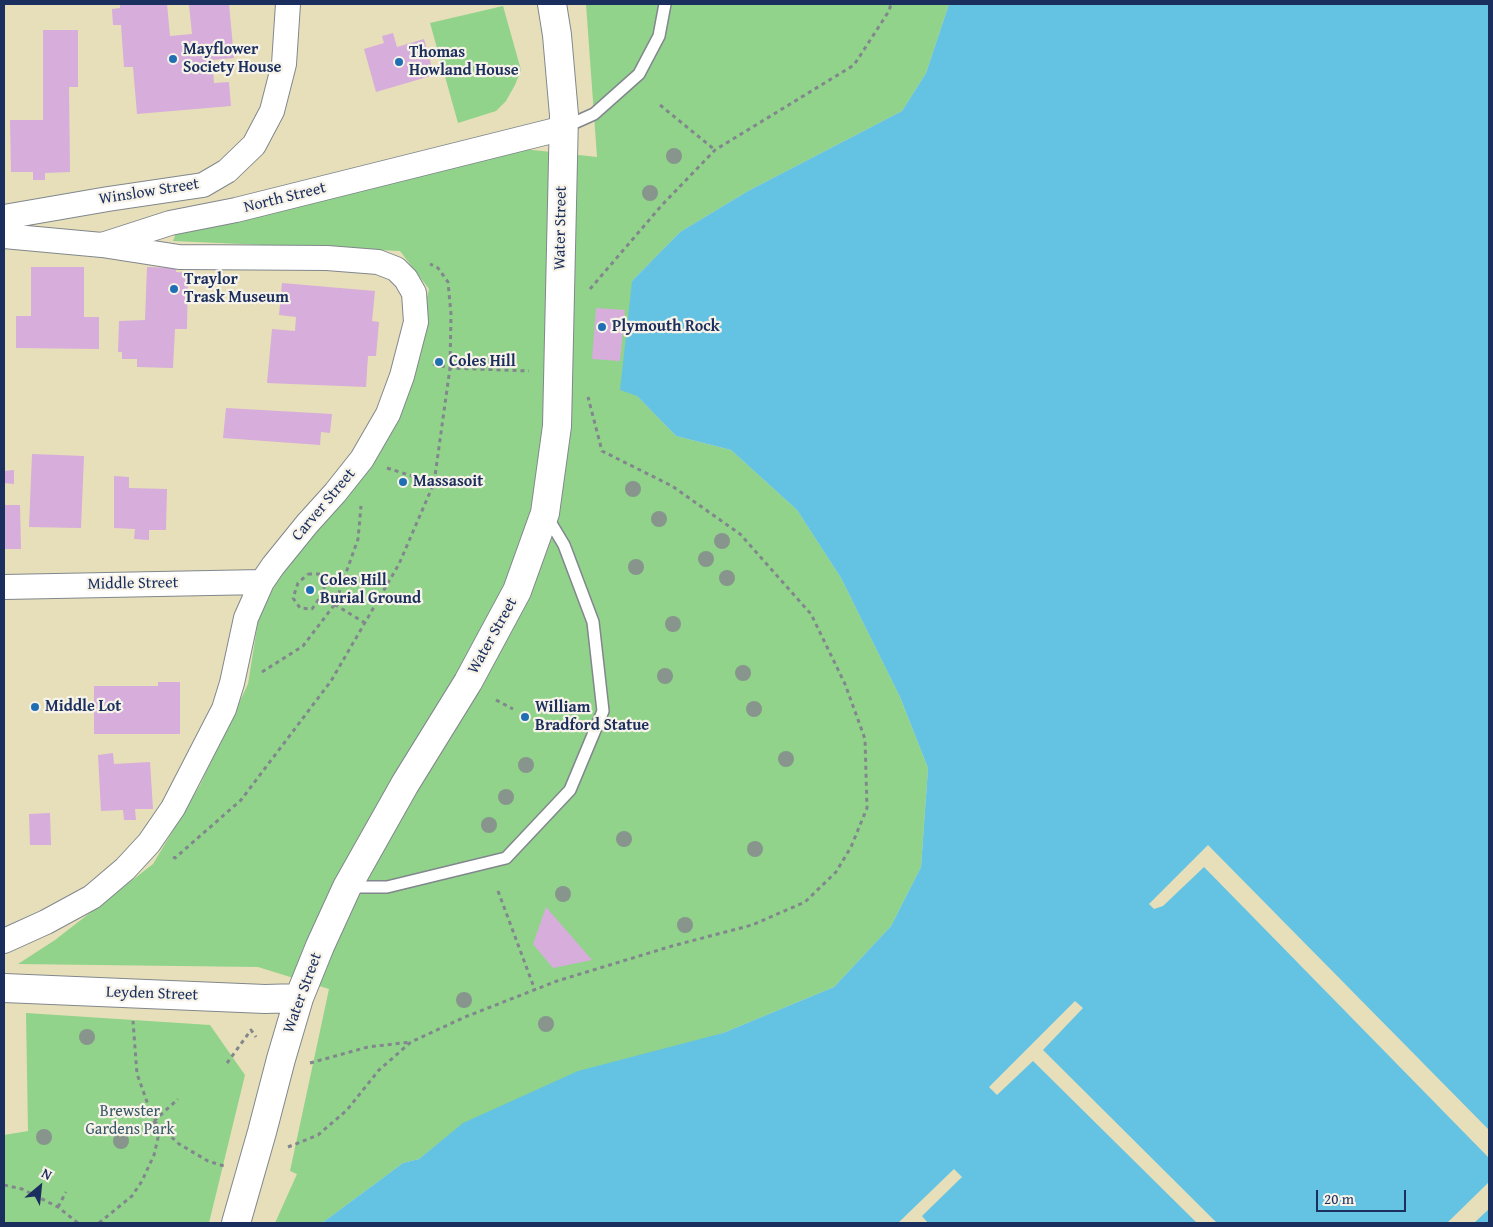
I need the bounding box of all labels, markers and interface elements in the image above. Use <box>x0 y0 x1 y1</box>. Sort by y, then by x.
place label: Mayflower Society House <box>183 40 281 78</box>
place label: Thomas Howland House <box>409 43 519 81</box>
marker: Mayflower Society House <box>167 53 179 65</box>
marker: Thomas Howland House <box>393 56 405 68</box>
street label: Winslow Street <box>98 175 200 209</box>
street label: North Street <box>242 179 328 217</box>
street label: Water Street <box>551 186 571 270</box>
place label: Traylor Trask Museum <box>184 270 289 308</box>
marker: Traylor Trask Museum <box>168 283 180 295</box>
place label: Plymouth Rock <box>612 317 720 337</box>
marker: Plymouth Rock <box>596 321 608 333</box>
place label: Coles Hill <box>449 352 516 372</box>
marker: Coles Hill <box>433 356 445 368</box>
street label: Carver Street <box>288 465 360 545</box>
place label: Massasoit <box>413 472 483 492</box>
marker: Massasoit <box>397 476 409 488</box>
place label: Coles Hill Burial Ground <box>320 571 421 609</box>
street label: Middle Street <box>87 574 179 594</box>
marker: Coles Hill Burial Ground <box>304 584 316 596</box>
street label: Water Street <box>464 594 522 678</box>
place label: Middle Lot <box>45 697 121 717</box>
place label: William Bradford Statue <box>535 698 649 736</box>
marker: Middle Lot <box>29 701 41 713</box>
marker: William Bradford Statue <box>519 711 531 723</box>
street label: Water Street <box>280 950 326 1036</box>
street label: Leyden Street <box>106 983 198 1005</box>
park label: Brewster Gardens Park <box>85 1102 175 1140</box>
north arrow <box>15 1162 65 1212</box>
text: N <box>38 1163 56 1185</box>
scale bar <box>1318 1180 1408 1212</box>
text: 20 m <box>1324 1188 1354 1209</box>

